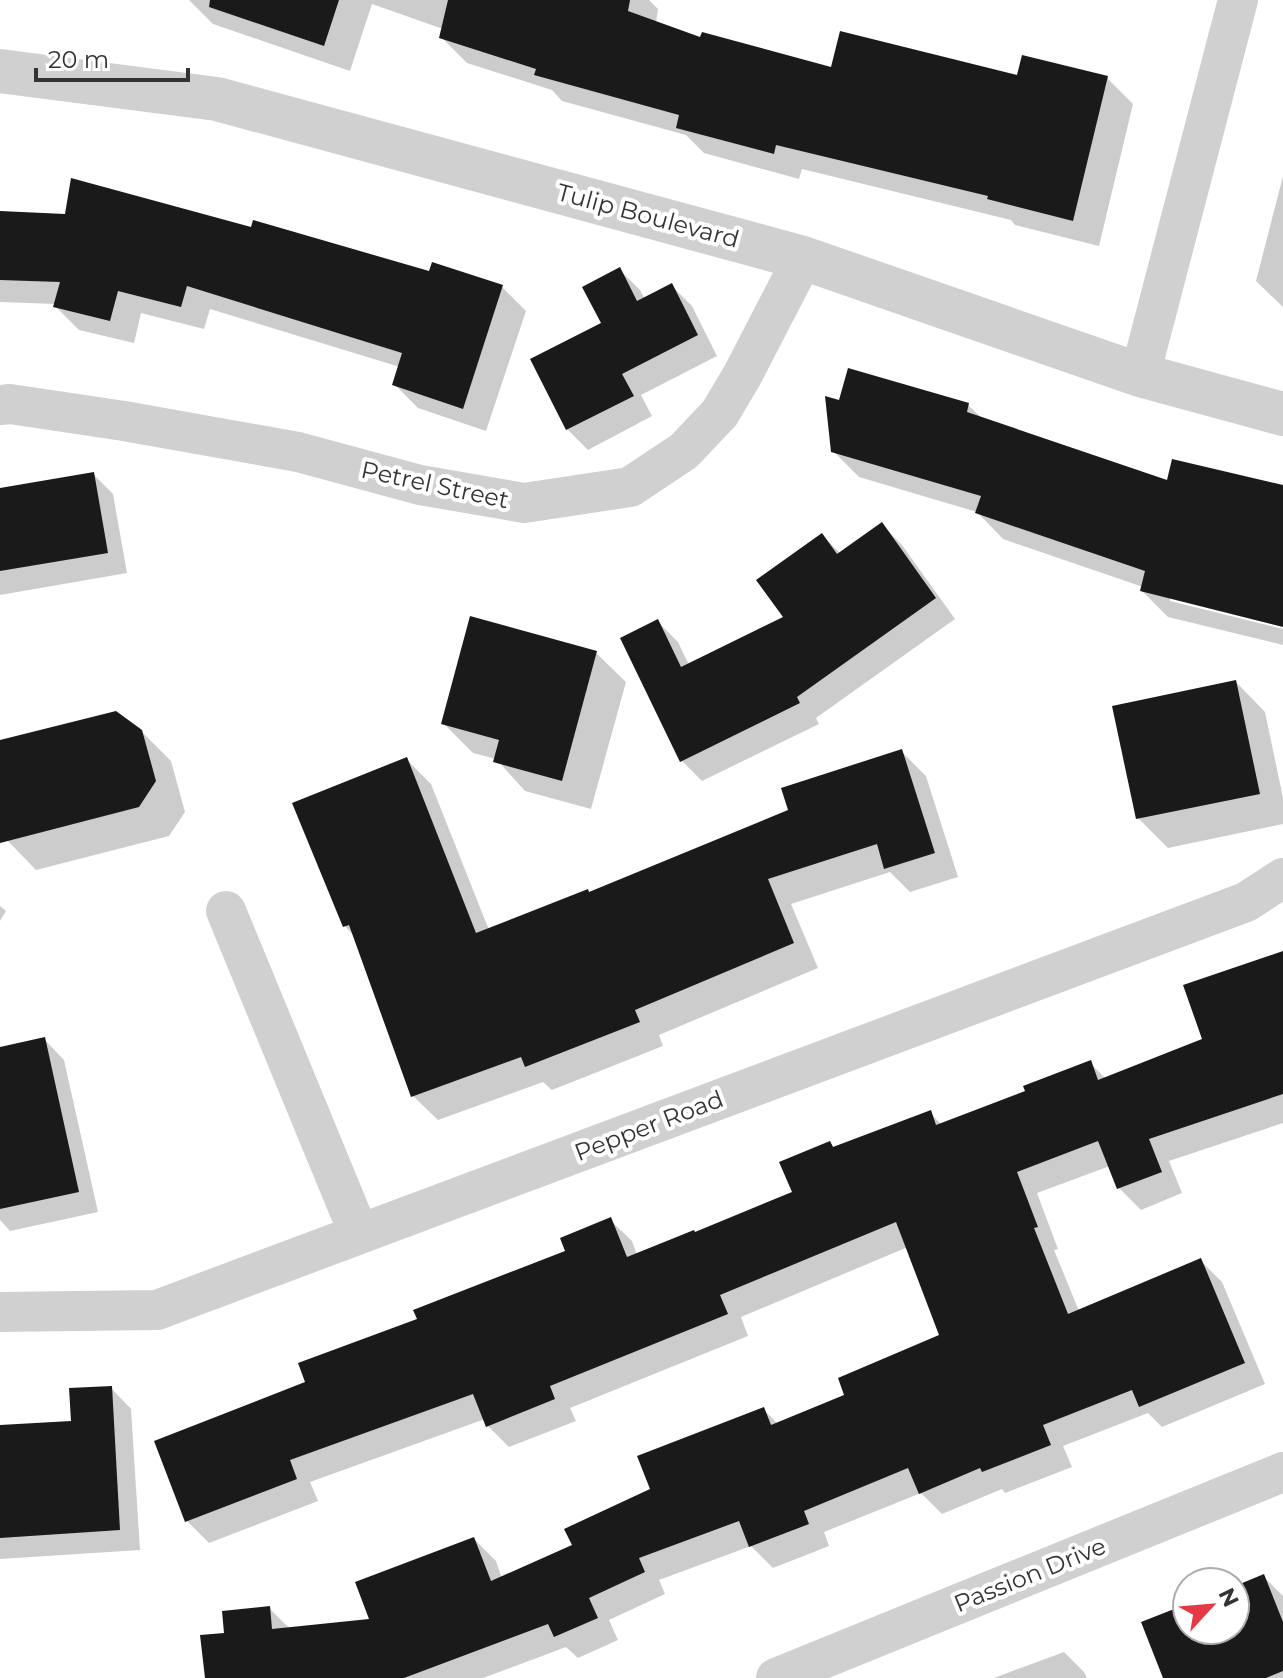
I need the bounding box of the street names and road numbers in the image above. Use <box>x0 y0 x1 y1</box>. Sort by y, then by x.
street label: Tulip Boulevard <box>554 177 742 254</box>
street label: Petrel Street <box>359 455 512 514</box>
street label: Pepper Road <box>570 1084 727 1167</box>
street label: Passion Drive <box>950 1531 1110 1618</box>

